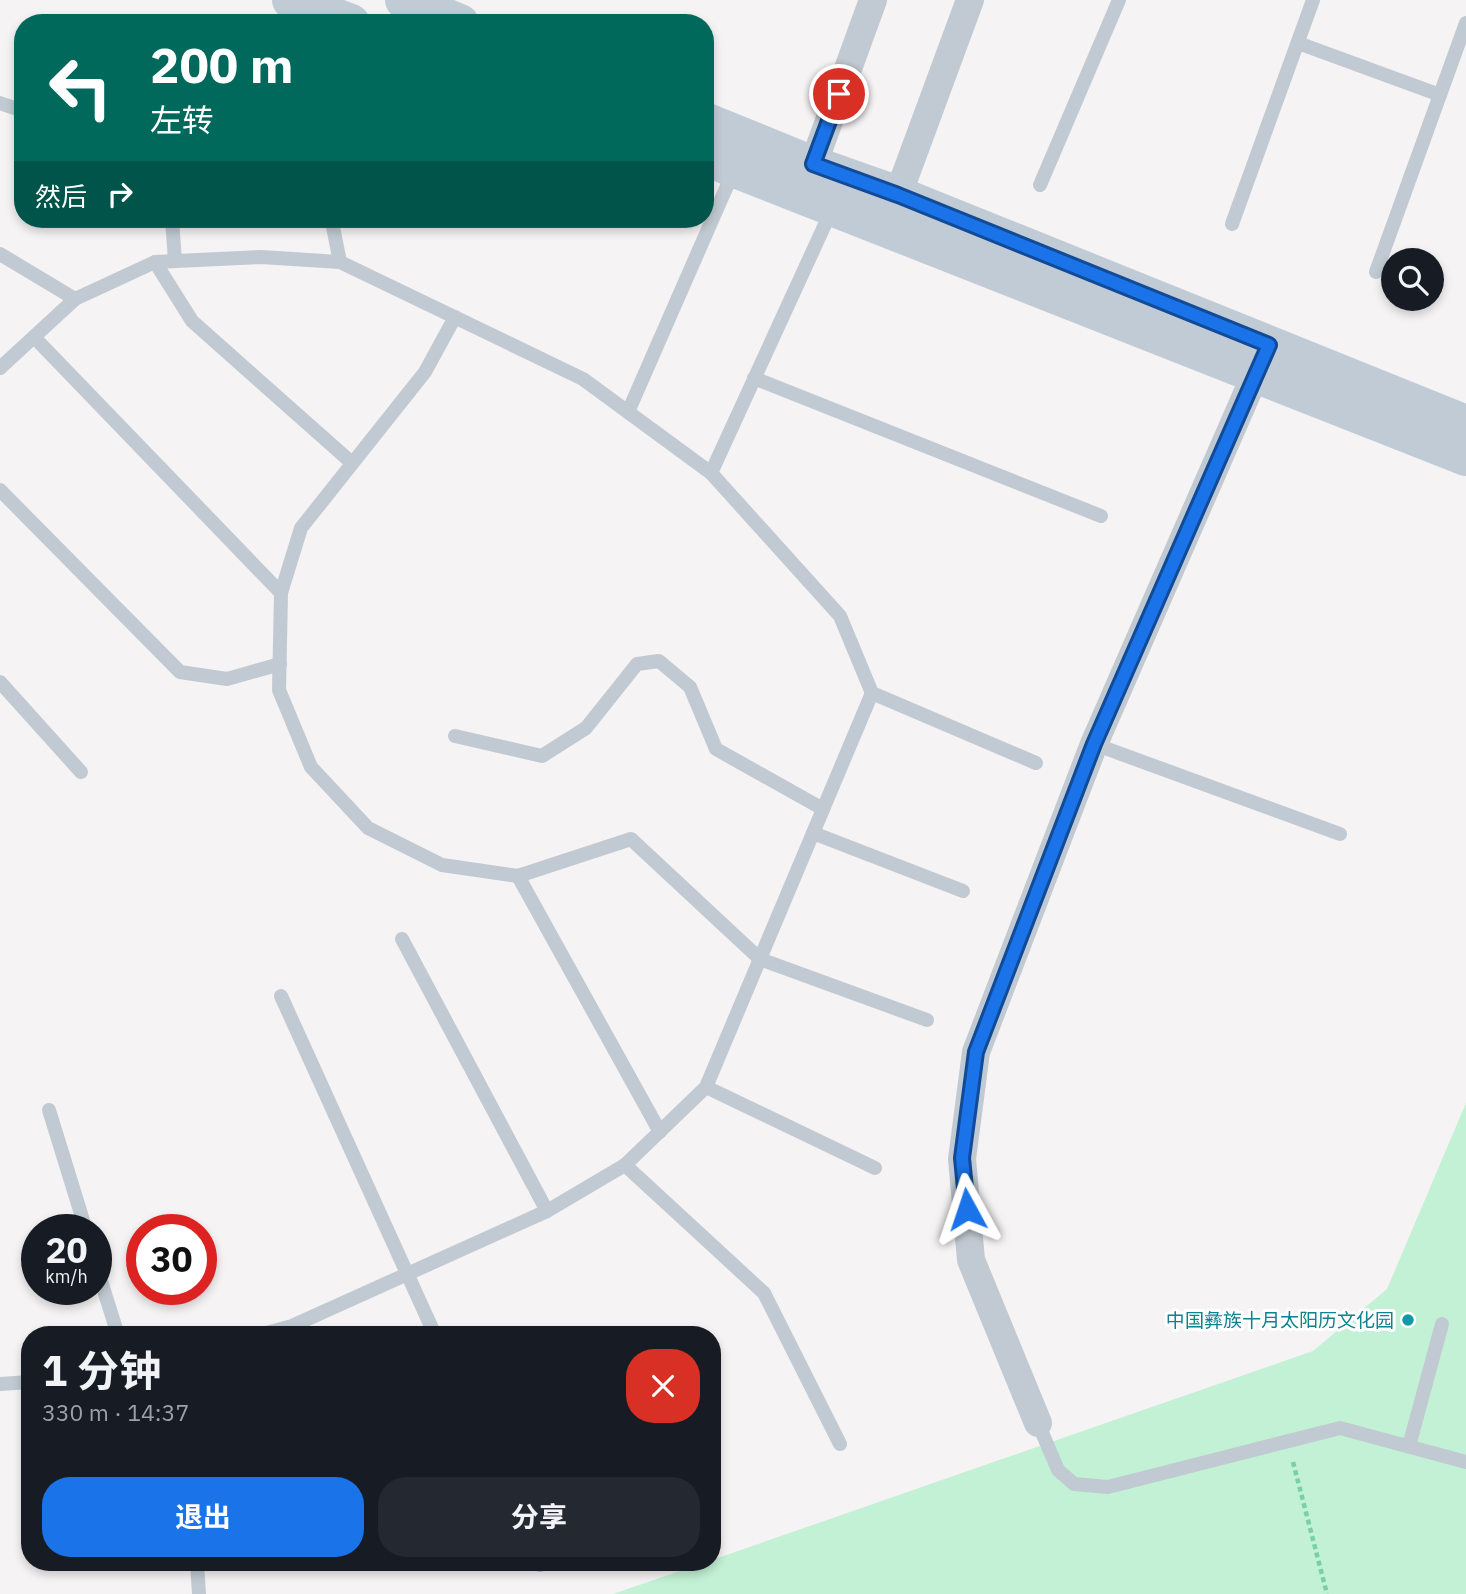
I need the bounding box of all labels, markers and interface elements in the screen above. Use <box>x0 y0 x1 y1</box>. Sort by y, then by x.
text: 200 m <box>150 33 294 96</box>
icon: left <box>35 42 126 133</box>
pin <box>809 64 869 124</box>
icon: arrive <box>820 75 858 113</box>
text: 左转 <box>150 99 214 141</box>
icon: right <box>101 175 139 213</box>
text: 然后 <box>35 179 87 213</box>
map controls <box>1381 248 1444 311</box>
button: search <box>1381 248 1444 311</box>
position arrow <box>930 1172 1004 1246</box>
speed limit sign: 30 <box>126 1214 217 1305</box>
text: 20 <box>45 1227 88 1273</box>
text: km/h <box>45 1265 88 1288</box>
place label: 中国彝族十月太阳历文化园 <box>1166 1308 1394 1332</box>
marker: 中国彝族十月太阳历文化园 <box>1400 1312 1416 1328</box>
text: 1 分钟 <box>42 1343 161 1398</box>
button: close <box>626 1349 700 1423</box>
text: 330 m · 14:37 <box>42 1397 189 1427</box>
button: 退出 <box>42 1477 364 1557</box>
button: 分享 <box>378 1477 700 1557</box>

